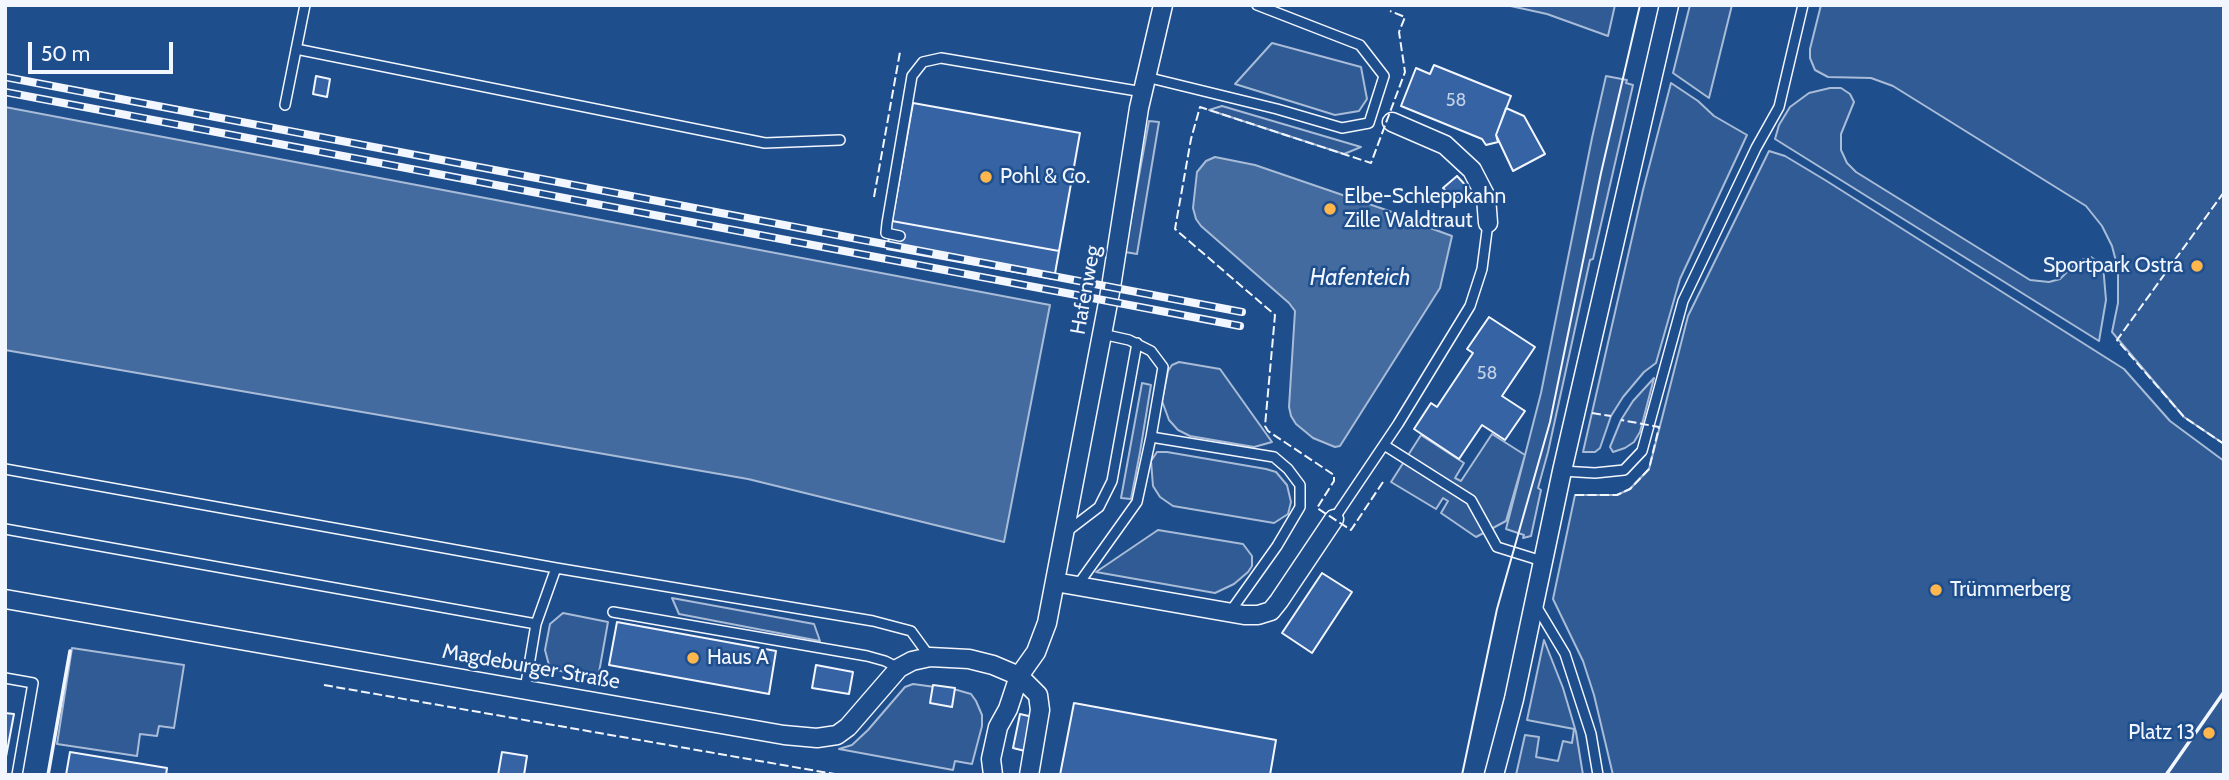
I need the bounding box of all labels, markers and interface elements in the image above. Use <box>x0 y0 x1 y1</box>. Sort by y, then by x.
scale bar <box>32 28 177 72</box>
text: 50 m <box>41 41 90 66</box>
house number: 58 <box>1446 90 1466 112</box>
place label: Pohl & Co. <box>1000 164 1090 190</box>
marker: Pohl & Co. <box>978 169 994 185</box>
place label: Elbe-Schleppkahn Zille Waldtraut <box>1344 184 1506 234</box>
marker: Elbe-Schleppkahn Zille Waldtraut <box>1322 201 1338 217</box>
street label: Hafenweg <box>1066 244 1106 336</box>
place label: Sportpark Ostra <box>2043 253 2183 279</box>
marker: Sportpark Ostra <box>2189 258 2205 274</box>
water label: Hafenteich <box>1310 264 1410 292</box>
house number: 58 <box>1477 363 1497 385</box>
place label: Trümmerberg <box>1950 577 2071 603</box>
marker: Trümmerberg <box>1928 582 1944 598</box>
street label: Magdeburger Straße <box>440 639 622 695</box>
place label: Haus A <box>707 645 769 671</box>
marker: Haus A <box>685 650 701 666</box>
place label: Platz 13 <box>2128 720 2195 746</box>
marker: Platz 13 <box>2201 725 2217 741</box>

